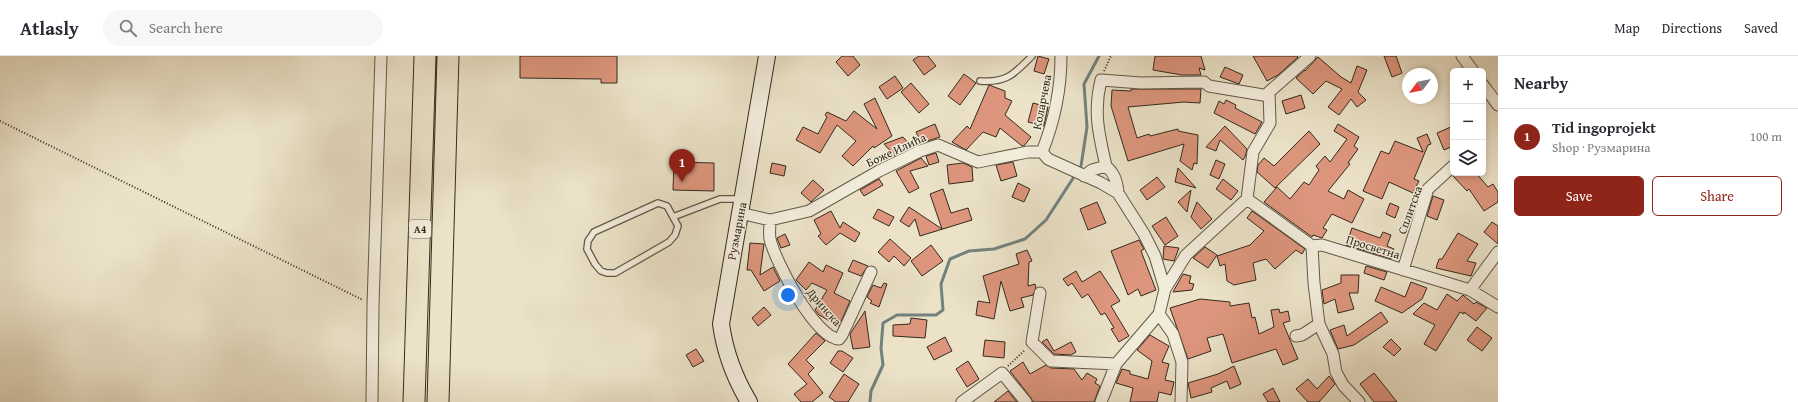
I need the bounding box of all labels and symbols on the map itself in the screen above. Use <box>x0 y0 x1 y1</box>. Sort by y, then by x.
north arrow <box>1402 68 1438 104</box>
street label: Коларчева <box>1028 73 1055 131</box>
street label: Боже Илића <box>863 128 929 171</box>
pin: 1 <box>669 149 695 182</box>
street label: Сплитска <box>1393 183 1426 236</box>
street label: Рузмарина <box>723 200 750 261</box>
road number: A4 <box>409 220 431 238</box>
street label: Просветна <box>1344 230 1402 263</box>
street label: Дринска <box>802 283 846 330</box>
your location <box>778 285 798 305</box>

